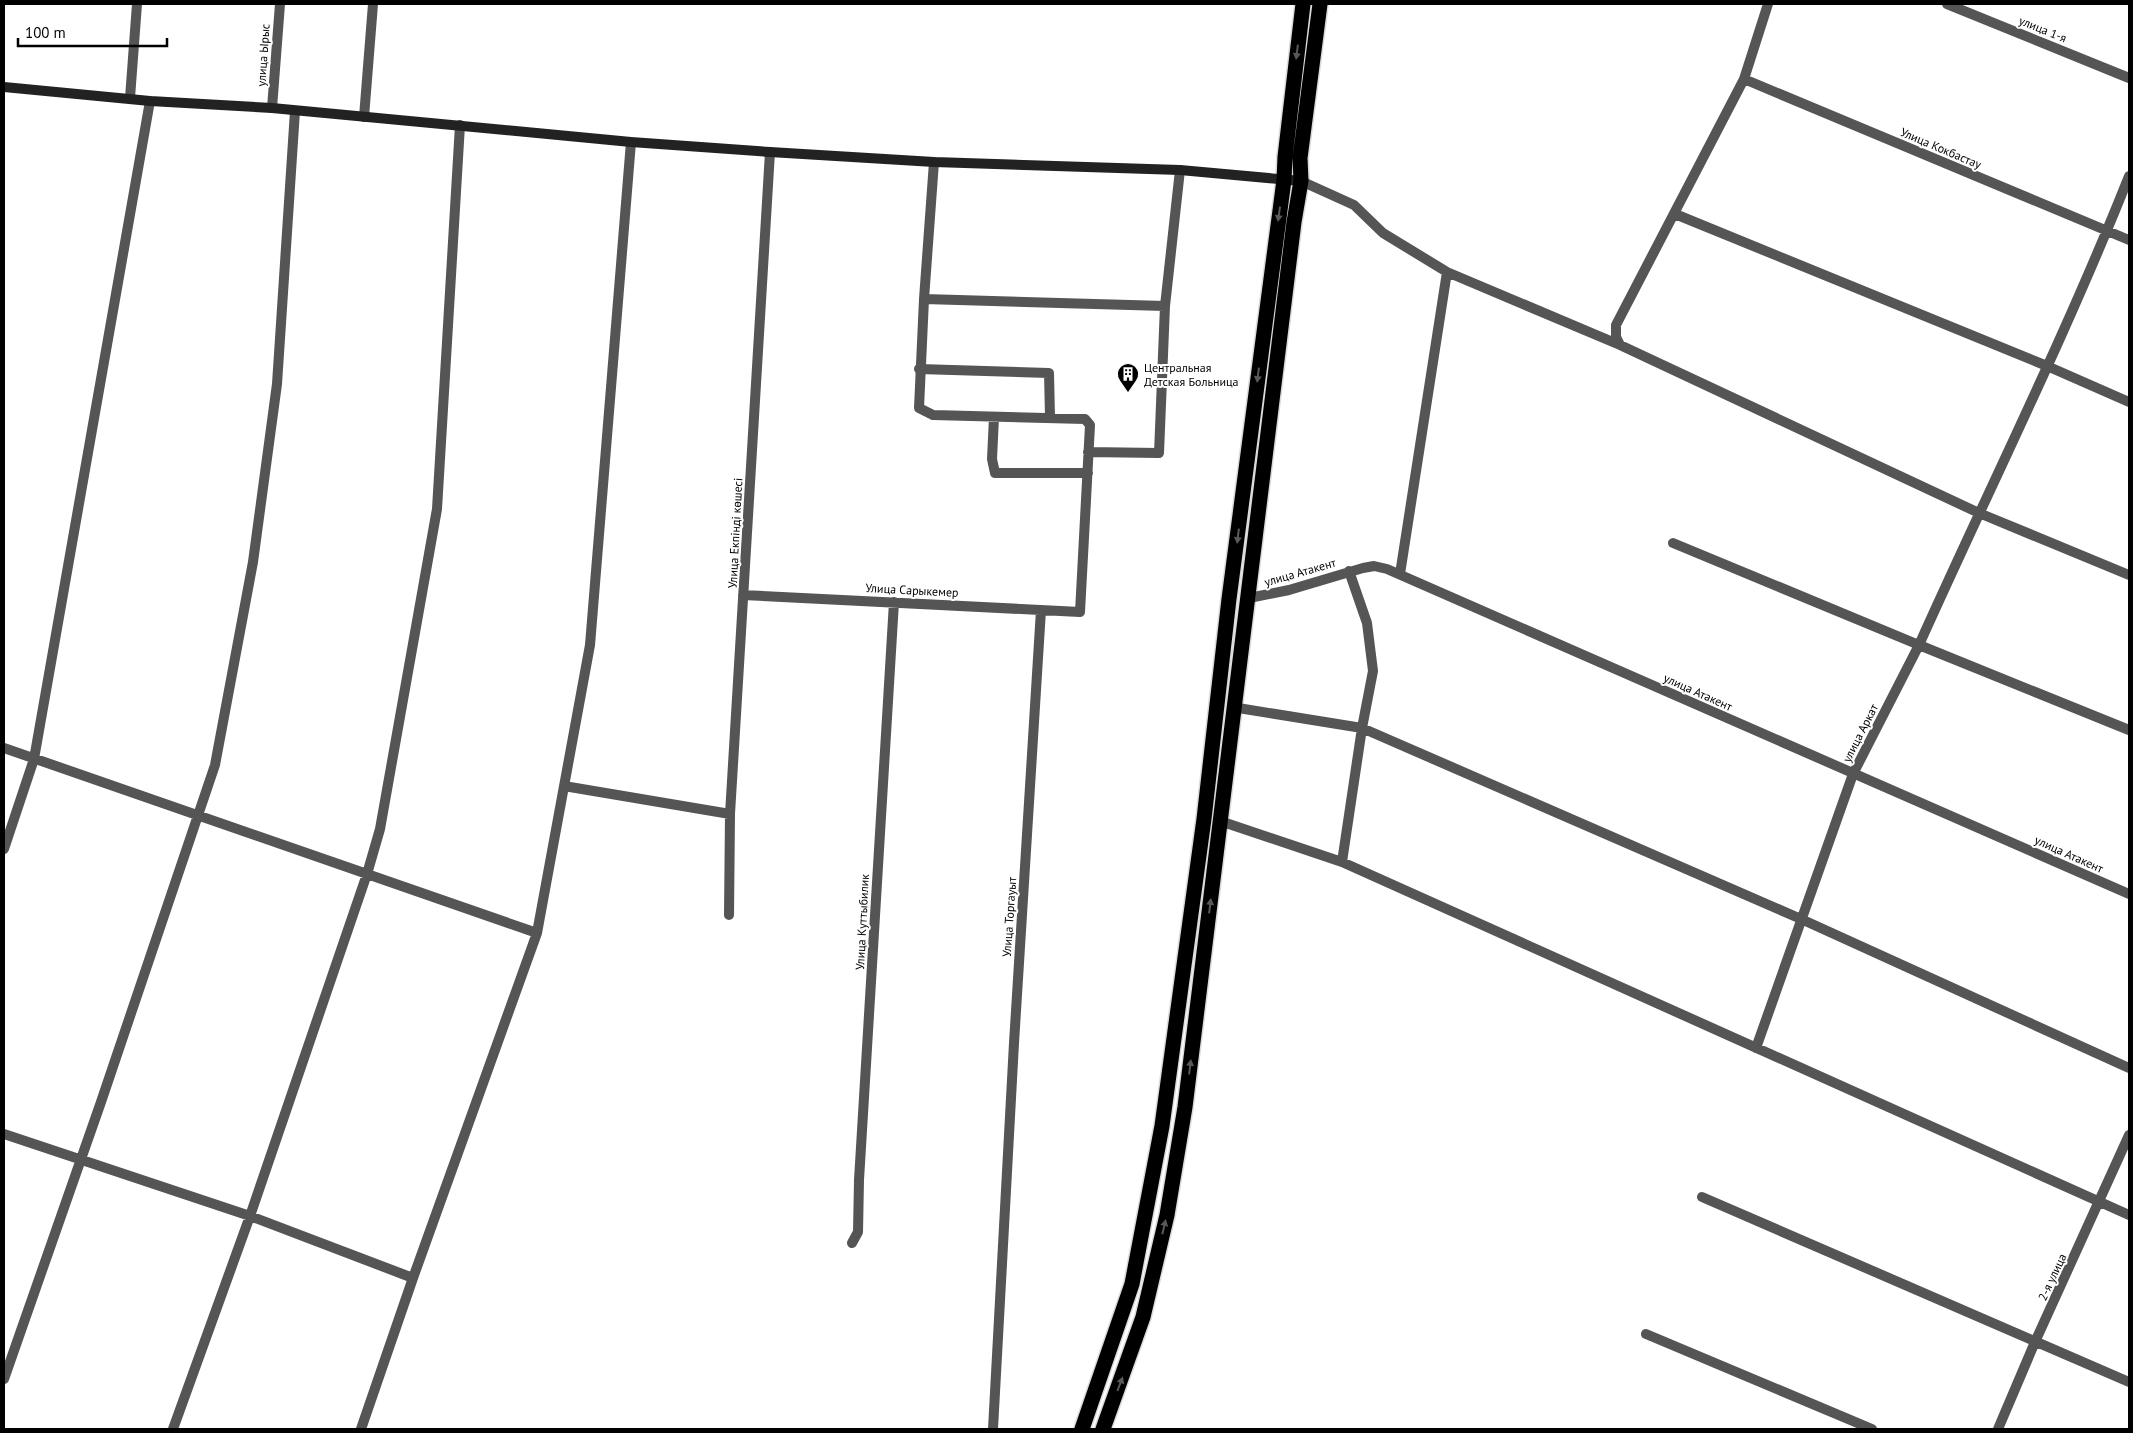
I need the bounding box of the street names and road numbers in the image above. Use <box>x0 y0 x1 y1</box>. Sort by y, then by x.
street label: улица 1-я <box>2017 13 2069 45</box>
street label: улица Ырыс <box>253 23 273 87</box>
street label: Улица Кокбастау <box>1898 124 1984 172</box>
street label: Улица Екпінді көшесі <box>725 477 745 589</box>
street label: улица Атакент <box>1262 555 1338 589</box>
street label: Улица Сарыкемер <box>865 580 959 600</box>
street label: улица Атакент <box>1661 670 1735 714</box>
street label: улица Аркат <box>1839 701 1881 765</box>
street label: улица Атакент <box>2032 832 2106 876</box>
street label: Улица Куттыбилик <box>852 873 872 970</box>
street label: Улица Торгауыт <box>999 876 1019 958</box>
street label: 2-я улица <box>2035 1251 2069 1303</box>

